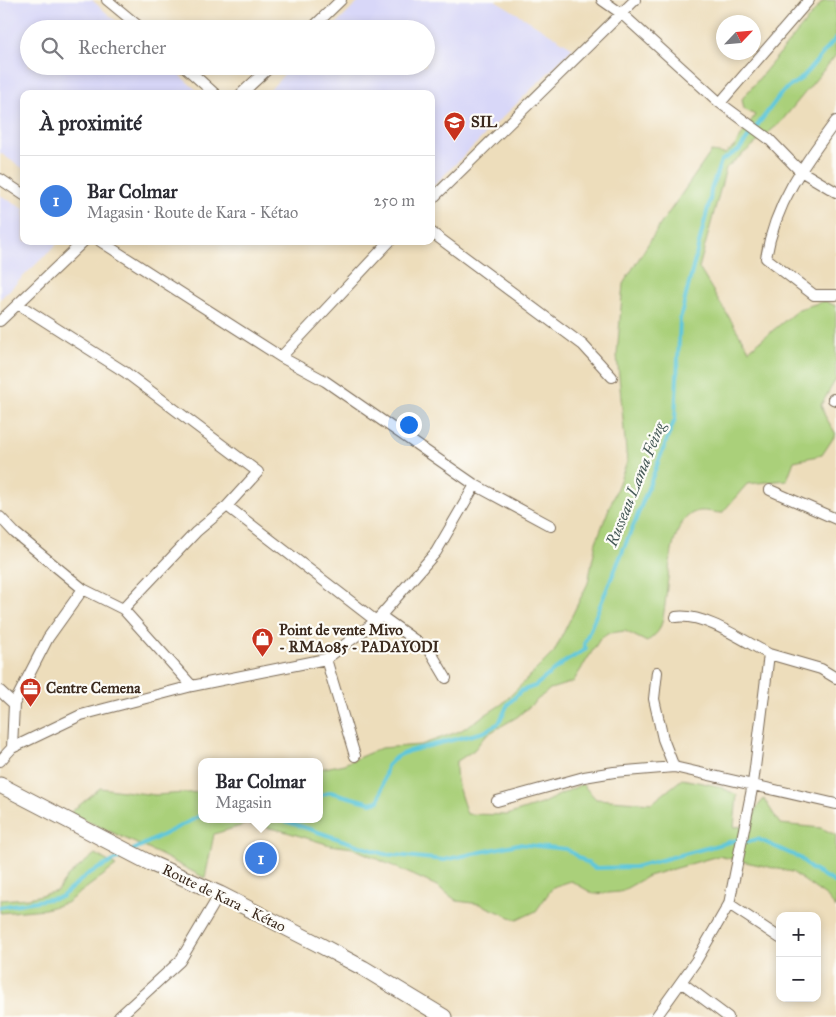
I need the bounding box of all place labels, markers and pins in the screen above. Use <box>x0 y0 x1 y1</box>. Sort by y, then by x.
school or university icon: SIL <box>443 110 467 141</box>
place label: SIL <box>471 113 498 131</box>
place label: Point de vente Mivo - RMA085 - PADAYODI <box>279 621 439 656</box>
shop icon: Point de vente Mivo - RMA085 - PADAYODI <box>251 627 275 658</box>
office icon: Centre Cemena <box>18 676 42 707</box>
place label: Centre Cemena <box>46 679 141 697</box>
pin: 1 <box>245 839 277 877</box>

